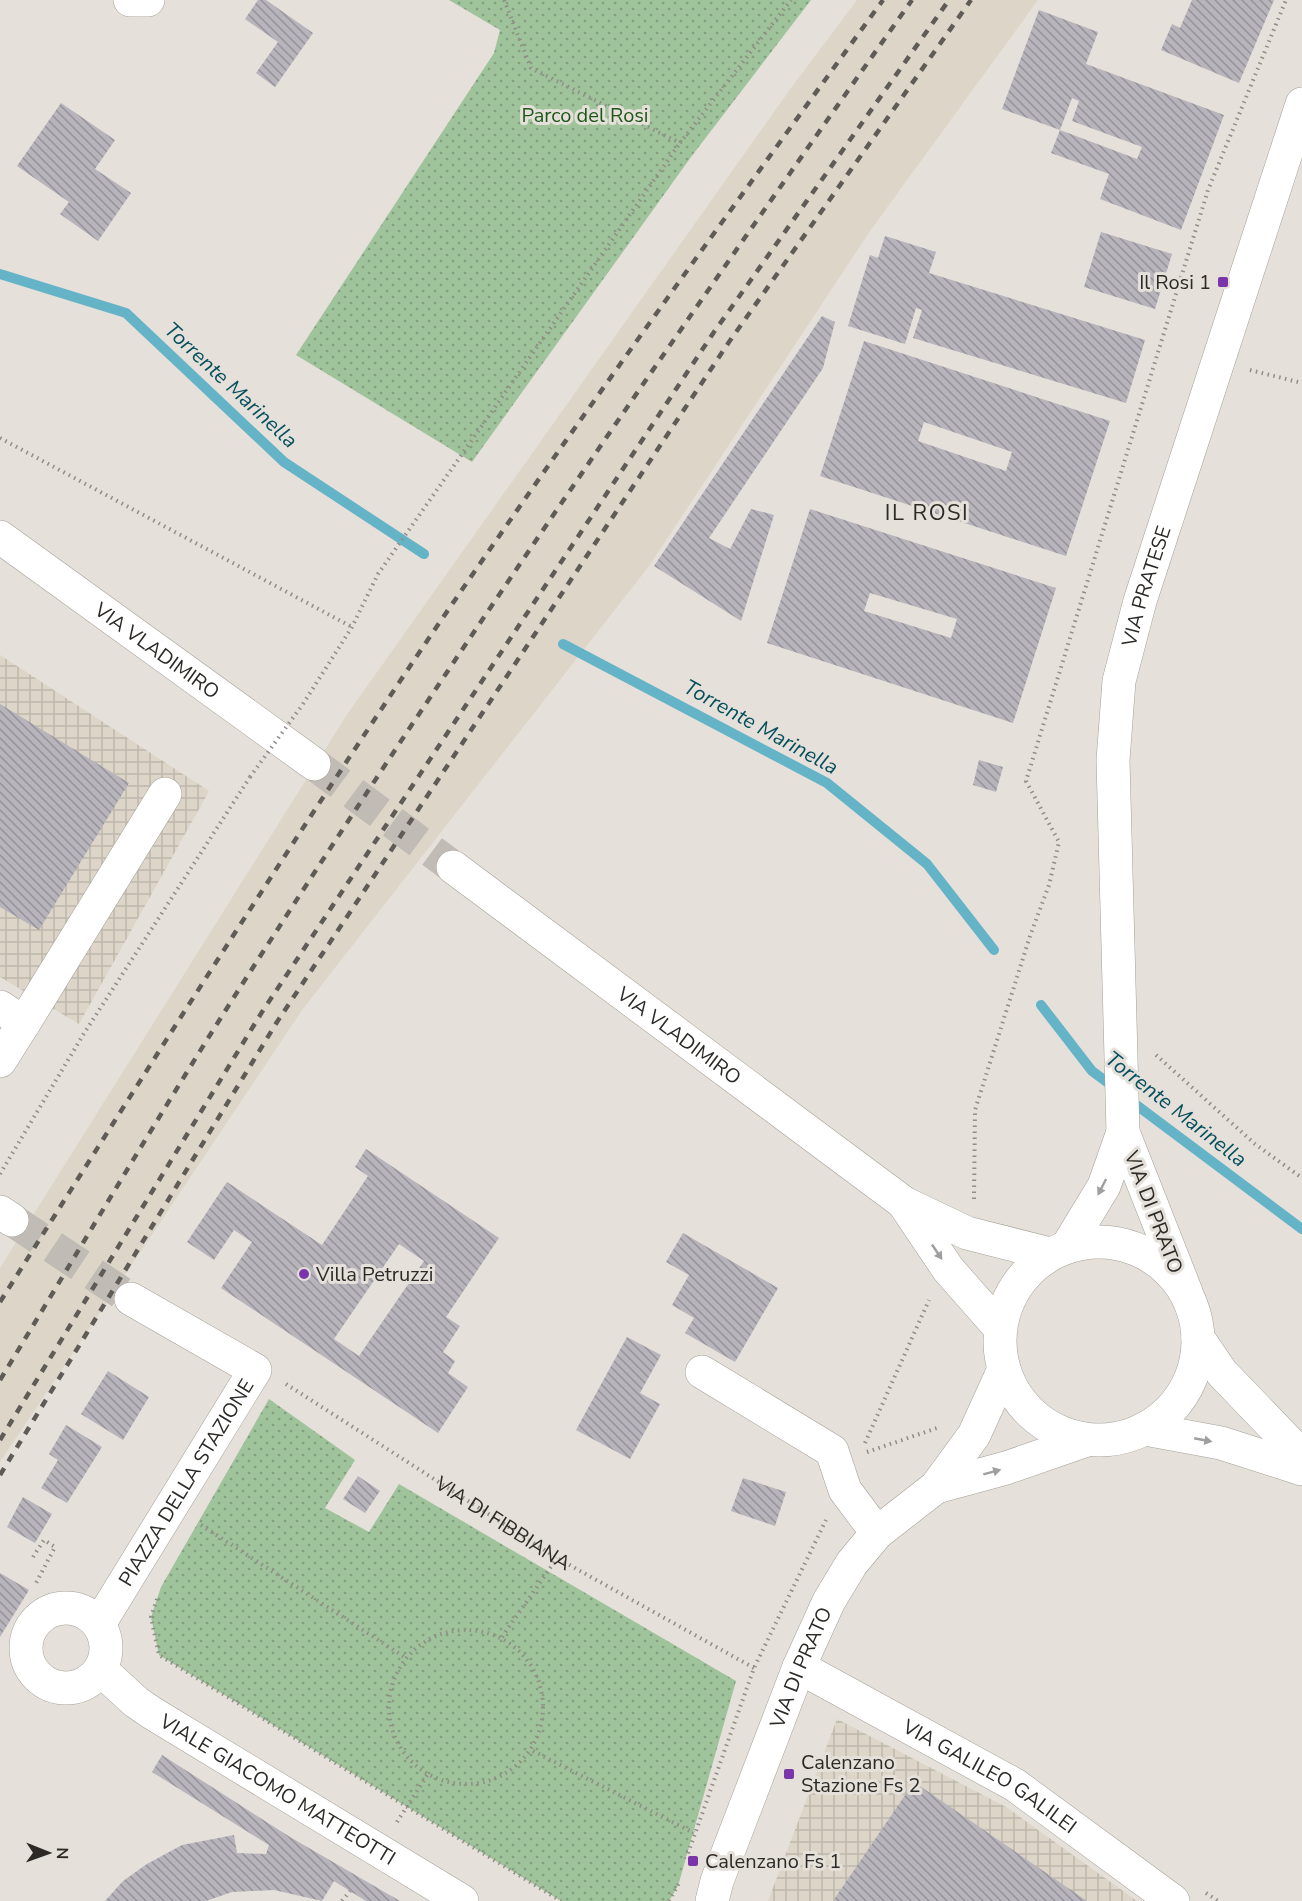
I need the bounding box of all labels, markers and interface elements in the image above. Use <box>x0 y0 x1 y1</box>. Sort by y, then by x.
park label: Parco del Rosi <box>521 102 649 129</box>
place label: Il Rosi 1 <box>1139 269 1211 296</box>
marker: Il Rosi 1 <box>1216 275 1230 289</box>
water label: Torrente Marinella <box>158 316 304 454</box>
district label: IL ROSI <box>885 498 969 528</box>
street label: VIA PRATESE <box>1115 522 1178 651</box>
street label: VIA VLADIMIRO <box>88 596 225 705</box>
water label: Torrente Marinella <box>679 673 843 781</box>
street label: VIA VLADIMIRO <box>611 980 746 1091</box>
water label: Torrente Marinella <box>1099 1045 1253 1173</box>
street label: VIA DI PRATO <box>1117 1146 1189 1277</box>
one-way arrow <box>1097 1179 1107 1196</box>
one-way arrow <box>931 1243 943 1259</box>
place label: Villa Petruzzi <box>315 1261 433 1288</box>
marker: Villa Petruzzi <box>297 1267 311 1281</box>
street label: PIAZZA DELLA STAZIONE <box>112 1374 260 1592</box>
one-way arrow <box>1194 1436 1213 1445</box>
one-way arrow <box>983 1466 1001 1476</box>
street label: VIA DI FIBBIANA <box>429 1470 576 1577</box>
street label: VIA DI PRATO <box>763 1603 839 1733</box>
street label: VIALE GIACOMO MATTEOTTI <box>154 1707 401 1872</box>
street label: VIA GALILEO GALILEI <box>897 1713 1082 1840</box>
place label: Calenzano Stazione Fs 2 <box>801 1749 920 1799</box>
marker: Calenzano Stazione Fs 2 <box>782 1767 796 1781</box>
north arrow <box>18 1823 78 1883</box>
text: N <box>51 1847 73 1859</box>
place label: Calenzano Fs 1 <box>705 1848 841 1875</box>
marker: Calenzano Fs 1 <box>686 1854 700 1868</box>

